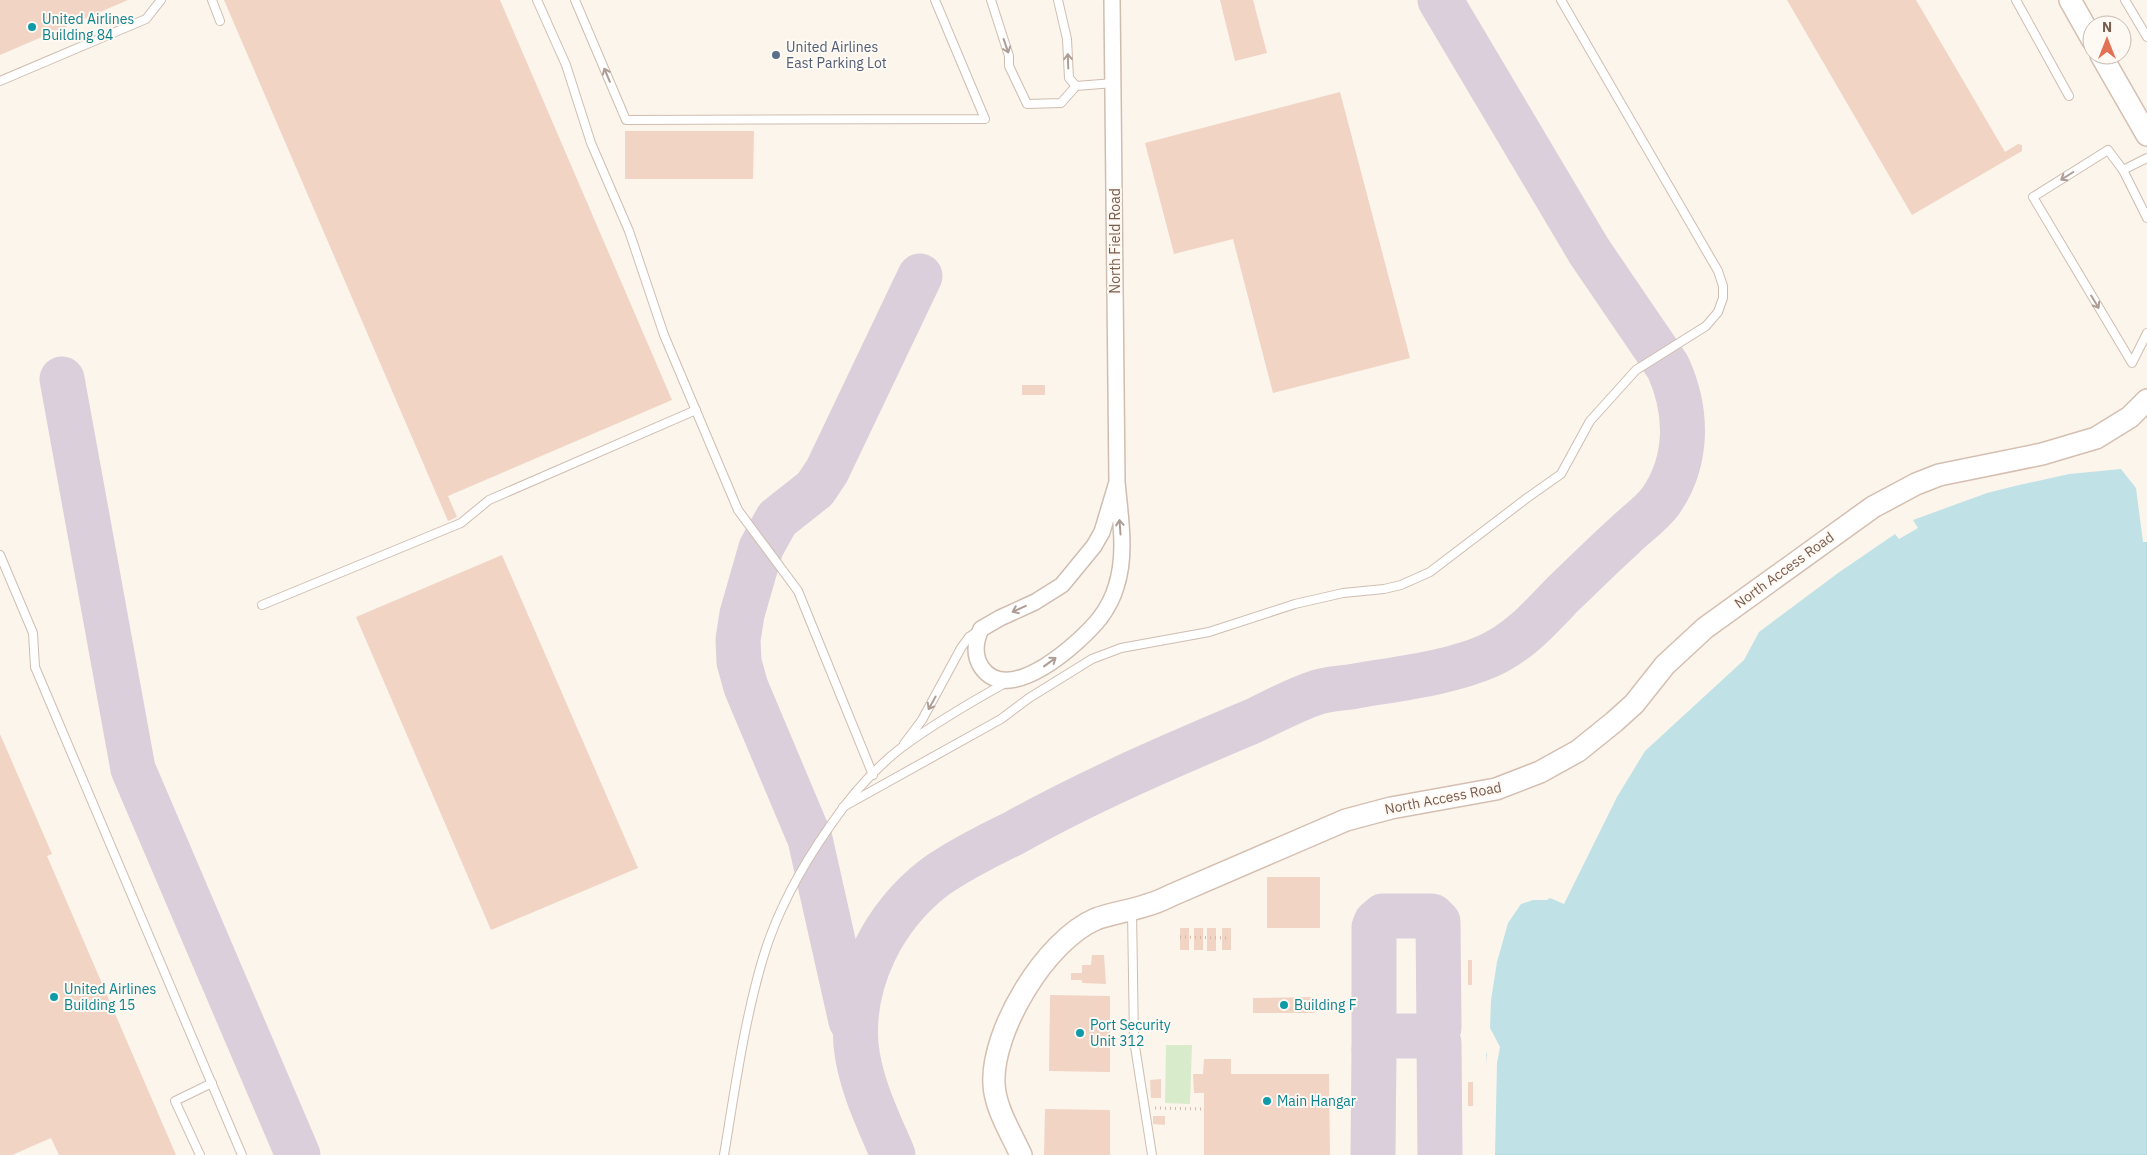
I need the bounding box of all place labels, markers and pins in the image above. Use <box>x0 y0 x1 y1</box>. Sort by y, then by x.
place label: United Airlines Building 84 <box>42 10 134 44</box>
marker: United Airlines Building 84 <box>26 21 38 33</box>
place label: United Airlines East Parking Lot <box>786 38 887 72</box>
marker: United Airlines East Parking Lot <box>770 49 782 61</box>
place label: United Airlines Building 15 <box>64 980 156 1014</box>
marker: United Airlines Building 15 <box>48 991 60 1003</box>
place label: Building F <box>1294 996 1357 1014</box>
marker: Building F <box>1278 999 1290 1011</box>
place label: Port Security Unit 312 <box>1090 1016 1171 1050</box>
marker: Port Security Unit 312 <box>1074 1027 1086 1039</box>
place label: Main Hangar <box>1277 1092 1356 1110</box>
marker: Main Hangar <box>1261 1095 1273 1107</box>

